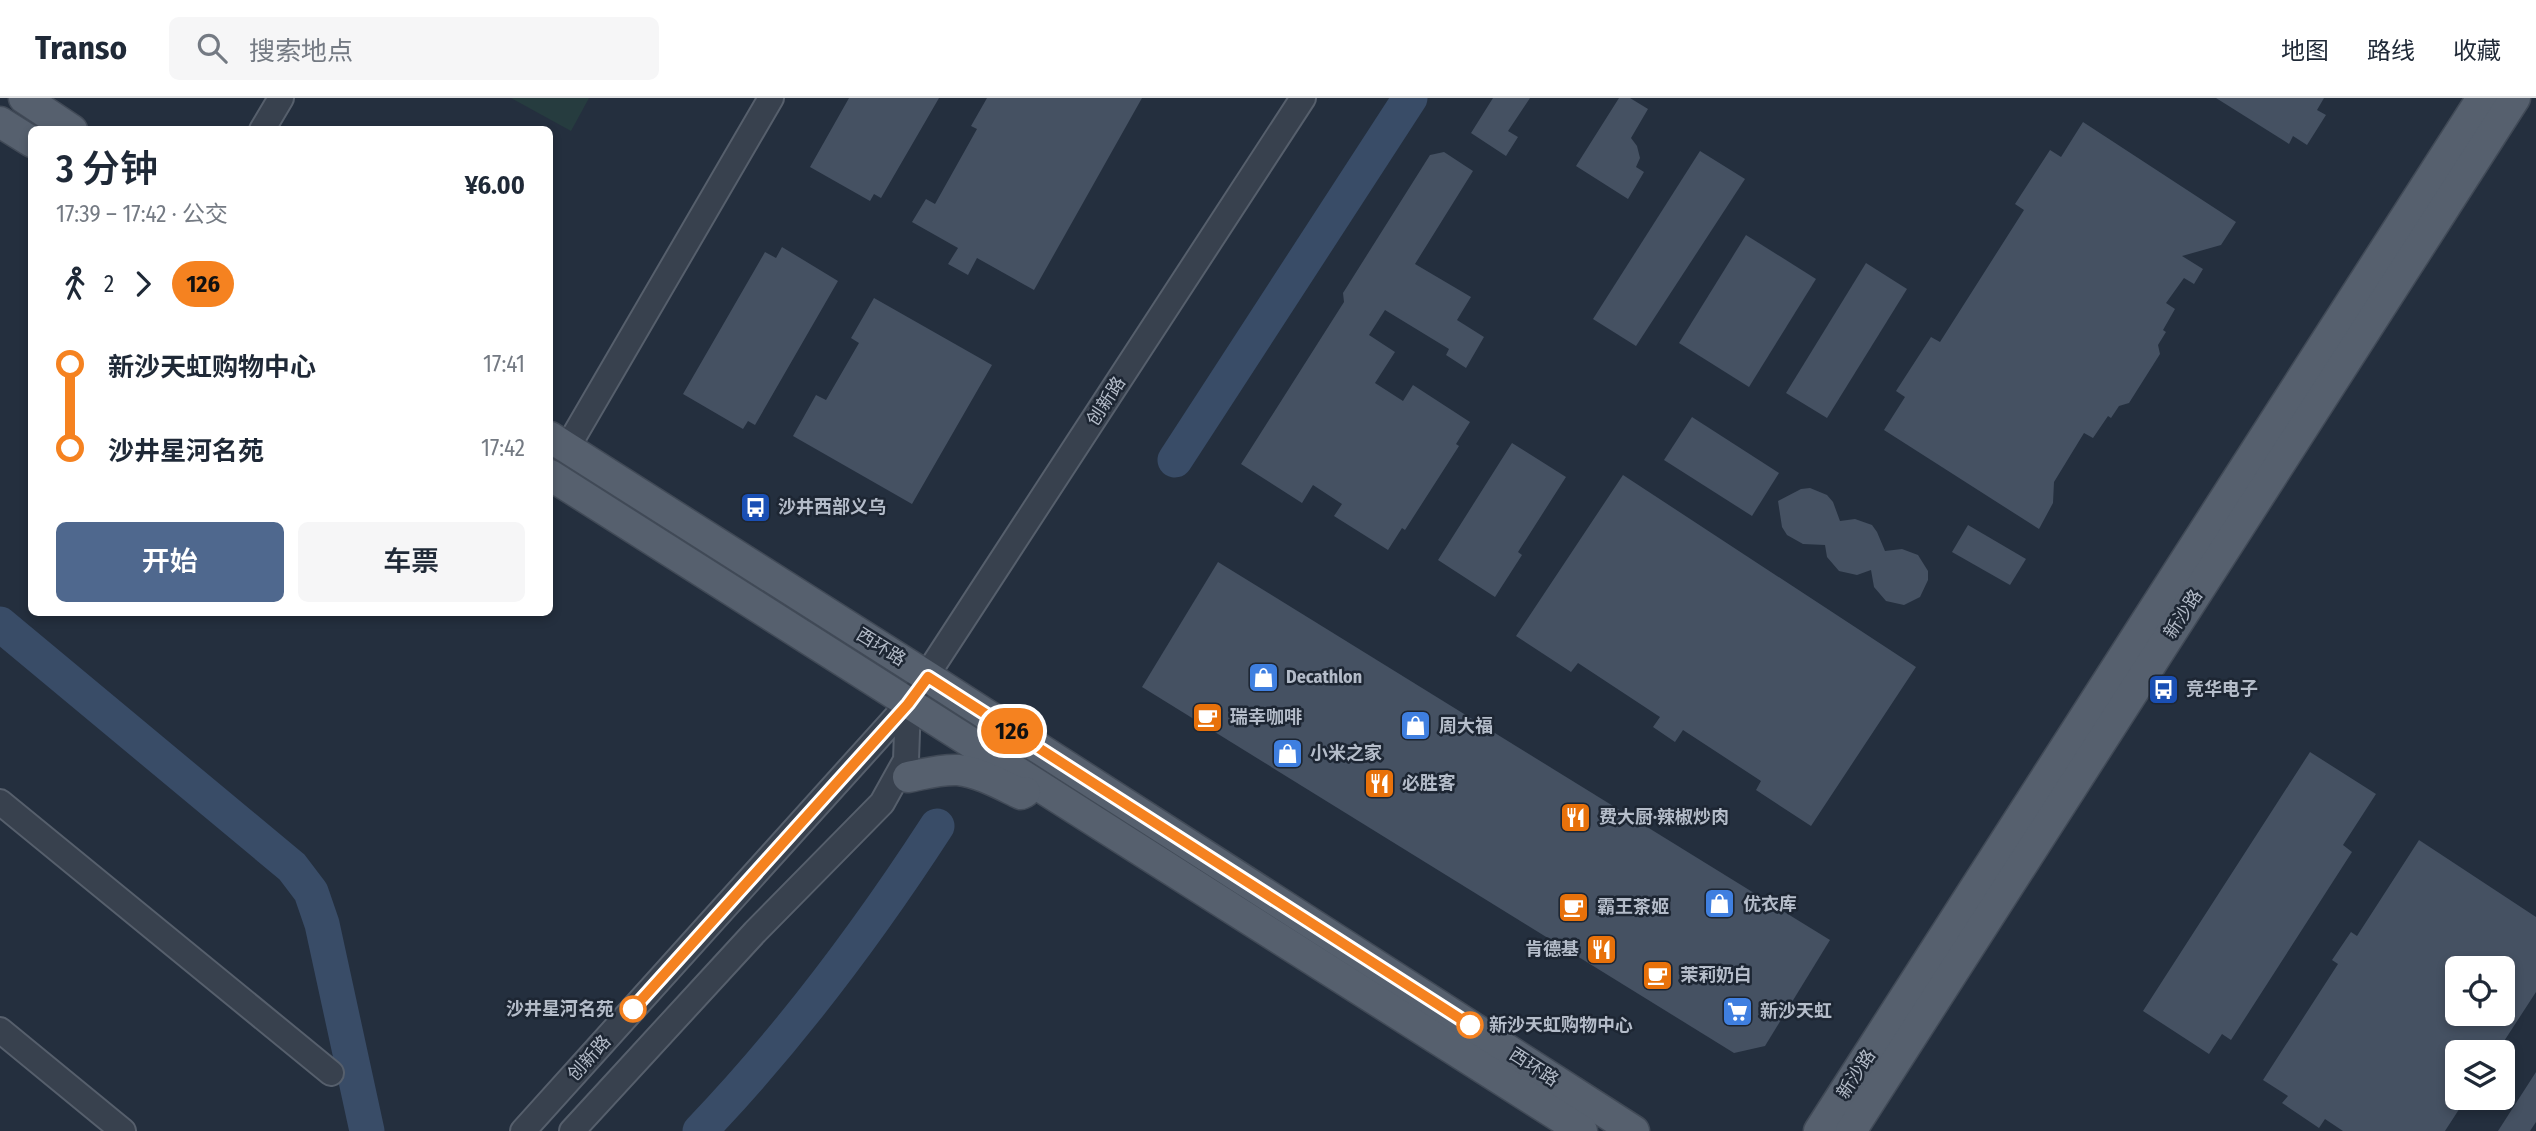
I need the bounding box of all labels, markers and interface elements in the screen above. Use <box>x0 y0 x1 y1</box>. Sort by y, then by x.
search box <box>169 17 659 80</box>
text: Transo <box>35 28 127 68</box>
icon: search <box>193 29 231 67</box>
text: 搜索地点 <box>249 36 353 67</box>
text: 地图 <box>2281 37 2329 65</box>
text: 路线 <box>2367 37 2415 65</box>
text: 收藏 <box>2453 37 2501 65</box>
text: 3 分钟 <box>56 146 158 192</box>
text: ¥6.00 <box>465 170 525 201</box>
text: 17:39 – 17:42 · 公交 <box>56 200 228 228</box>
icon: walk <box>56 265 94 303</box>
icon: forward <box>124 265 162 303</box>
text: 2 <box>104 270 114 298</box>
text: 126 <box>186 270 220 298</box>
text: 17:41 <box>483 350 525 378</box>
text: 新沙天虹购物中心 <box>108 352 316 383</box>
street label: 创新路 <box>1082 372 1130 430</box>
text: 17:42 <box>481 434 525 462</box>
text: 沙井星河名苑 <box>108 436 264 467</box>
bus stop icon: 沙井西部义乌 <box>738 490 772 524</box>
place label: 沙井西部义乌 <box>778 496 886 518</box>
button: 开始 <box>56 522 284 602</box>
button: 车票 <box>298 522 525 602</box>
street label: 新沙路 <box>2159 585 2207 643</box>
street label: 西环路 <box>852 623 910 671</box>
shop icon: Decathlon <box>1246 660 1280 694</box>
place label: Decathlon <box>1286 666 1362 688</box>
bus stop icon: 竞华电子 <box>2146 672 2180 706</box>
place label: 竞华电子 <box>2186 678 2258 700</box>
cafe icon: 瑞幸咖啡 <box>1190 700 1224 734</box>
place label: 瑞幸咖啡 <box>1230 706 1302 728</box>
line badge: 126 <box>972 708 1052 754</box>
shop icon: 周大福 <box>1399 709 1433 743</box>
place label: 周大福 <box>1439 715 1493 737</box>
text: 126 <box>995 717 1029 745</box>
shop icon: 小米之家 <box>1270 736 1304 770</box>
place label: 小米之家 <box>1310 742 1382 764</box>
restaurant icon: 必胜客 <box>1362 766 1396 800</box>
place label: 必胜客 <box>1402 772 1456 794</box>
restaurant icon: 费大厨·辣椒炒肉 <box>1559 800 1593 834</box>
place label: 费大厨·辣椒炒肉 <box>1599 806 1729 828</box>
shop icon: 优衣库 <box>1703 887 1737 921</box>
cafe icon: 霸王茶姬 <box>1557 890 1591 924</box>
place label: 优衣库 <box>1743 893 1797 915</box>
place label: 霸王茶姬 <box>1597 896 1669 918</box>
restaurant icon: 肯德基 <box>1585 932 1619 966</box>
place label: 肯德基 <box>1525 938 1579 960</box>
map controls <box>2445 956 2515 1110</box>
button: locate <box>2445 956 2515 1026</box>
cafe icon: 茉莉奶白 <box>1640 958 1674 992</box>
place label: 茉莉奶白 <box>1680 964 1752 986</box>
supermarket icon: 新沙天虹 <box>1720 994 1754 1028</box>
marker: 沙井星河名苑 <box>620 996 646 1022</box>
place label: 沙井星河名苑 <box>506 998 614 1020</box>
place label: 新沙天虹 <box>1760 1000 1832 1022</box>
marker: 新沙天虹购物中心 <box>1457 1012 1483 1038</box>
place label: 新沙天虹购物中心 <box>1489 1014 1633 1036</box>
street label: 创新路 <box>563 1031 615 1085</box>
button: layers <box>2445 1040 2515 1110</box>
street label: 西环路 <box>1505 1043 1563 1091</box>
street label: 新沙路 <box>1832 1045 1880 1103</box>

